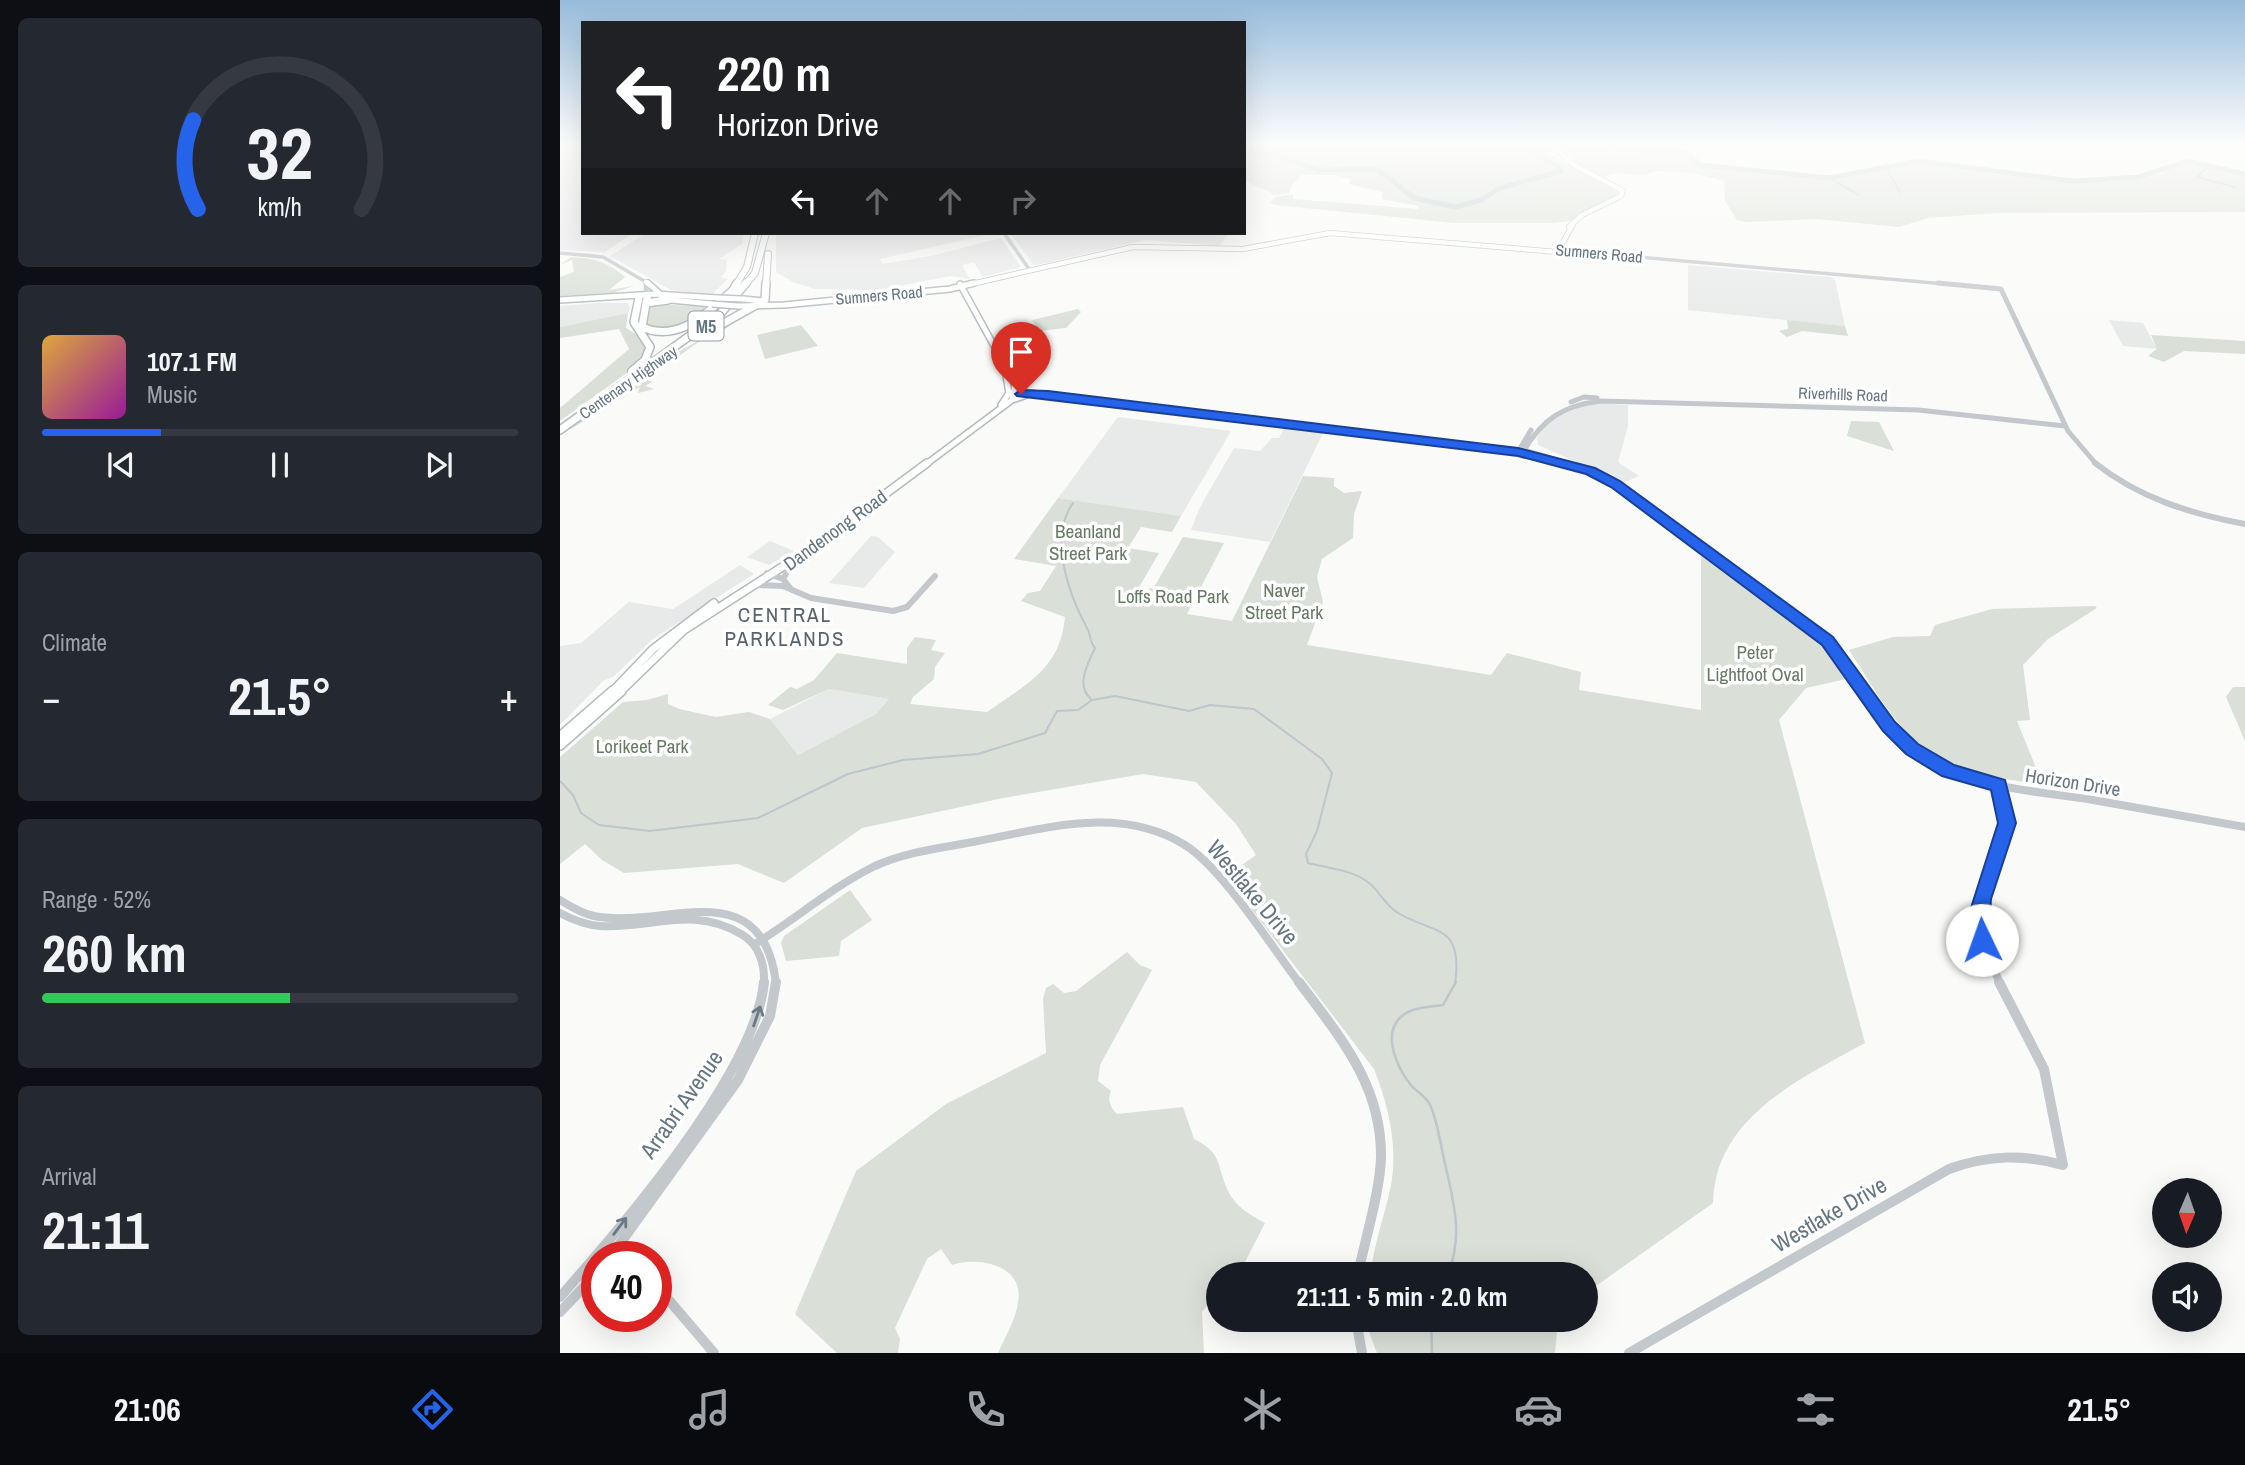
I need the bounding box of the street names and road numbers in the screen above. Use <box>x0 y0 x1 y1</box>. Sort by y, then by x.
street label: Sumners Road <box>1554 238 1644 268</box>
street label: Sumners Road <box>834 280 924 310</box>
road number: M5 <box>688 312 724 340</box>
street label: Centenary Highway <box>574 340 682 424</box>
street label: Riverhills Road <box>1798 381 1888 407</box>
street label: Dandenong Road <box>778 484 892 576</box>
street label: Horizon Drive <box>2024 762 2122 802</box>
street label: Westlake Drive <box>1200 833 1306 951</box>
street label: Arrabri Avenue <box>632 1044 730 1165</box>
street label: Westlake Drive <box>1766 1169 1892 1259</box>

